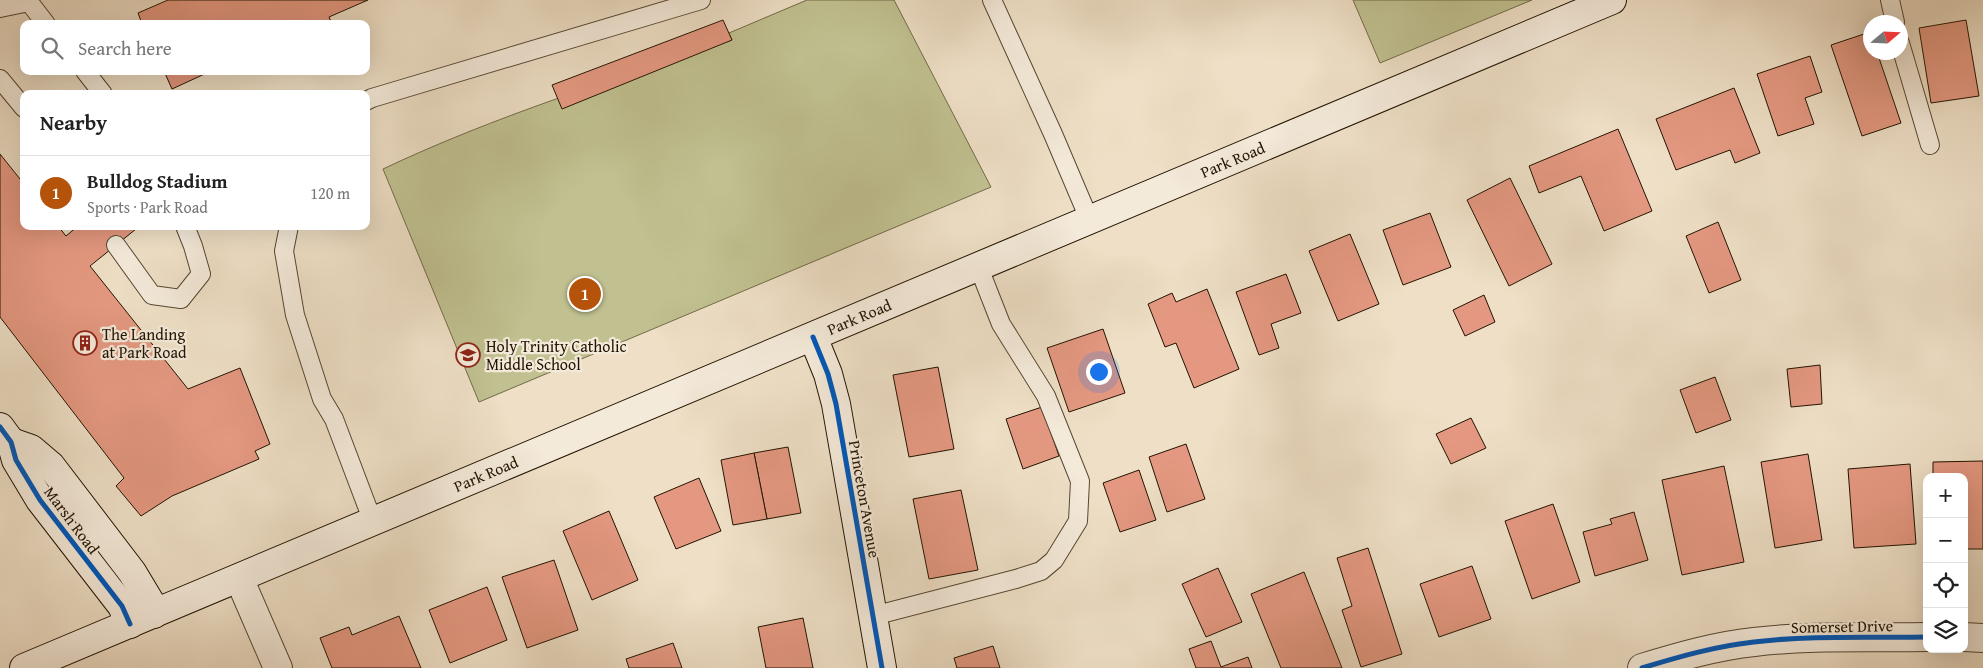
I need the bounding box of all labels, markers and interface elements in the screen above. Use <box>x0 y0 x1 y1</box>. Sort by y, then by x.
north arrow <box>1863 15 1908 60</box>
search box <box>20 20 370 75</box>
icon: search <box>38 34 66 62</box>
text: Search here <box>78 34 172 62</box>
text: Nearby <box>40 107 107 138</box>
street label: Park Road <box>1196 135 1269 184</box>
text: Bulldog Stadium <box>87 167 228 195</box>
text: 1 <box>52 181 60 205</box>
text: 120 m <box>310 181 350 205</box>
text: Sports · Park Road <box>87 195 208 219</box>
pin: 1 <box>569 275 601 313</box>
street label: Park Road <box>823 292 895 341</box>
place label: The Landing at Park Road <box>102 322 187 364</box>
building icon: The Landing at Park Road <box>72 330 98 356</box>
place label: Holy Trinity Catholic Middle School <box>486 334 627 376</box>
school or university icon: Holy Trinity Catholic Middle School <box>455 342 481 368</box>
your location <box>1086 359 1112 385</box>
street label: Princeton Avenue <box>843 438 887 560</box>
street label: Park Road <box>450 449 522 498</box>
map controls <box>1923 473 1968 653</box>
button: + <box>1923 473 1968 518</box>
street label: Marsh Road <box>38 481 106 559</box>
button: − <box>1923 518 1968 563</box>
button: locate <box>1923 563 1968 608</box>
button: layers <box>1923 608 1968 653</box>
street label: Somerset Drive <box>1791 613 1893 639</box>

